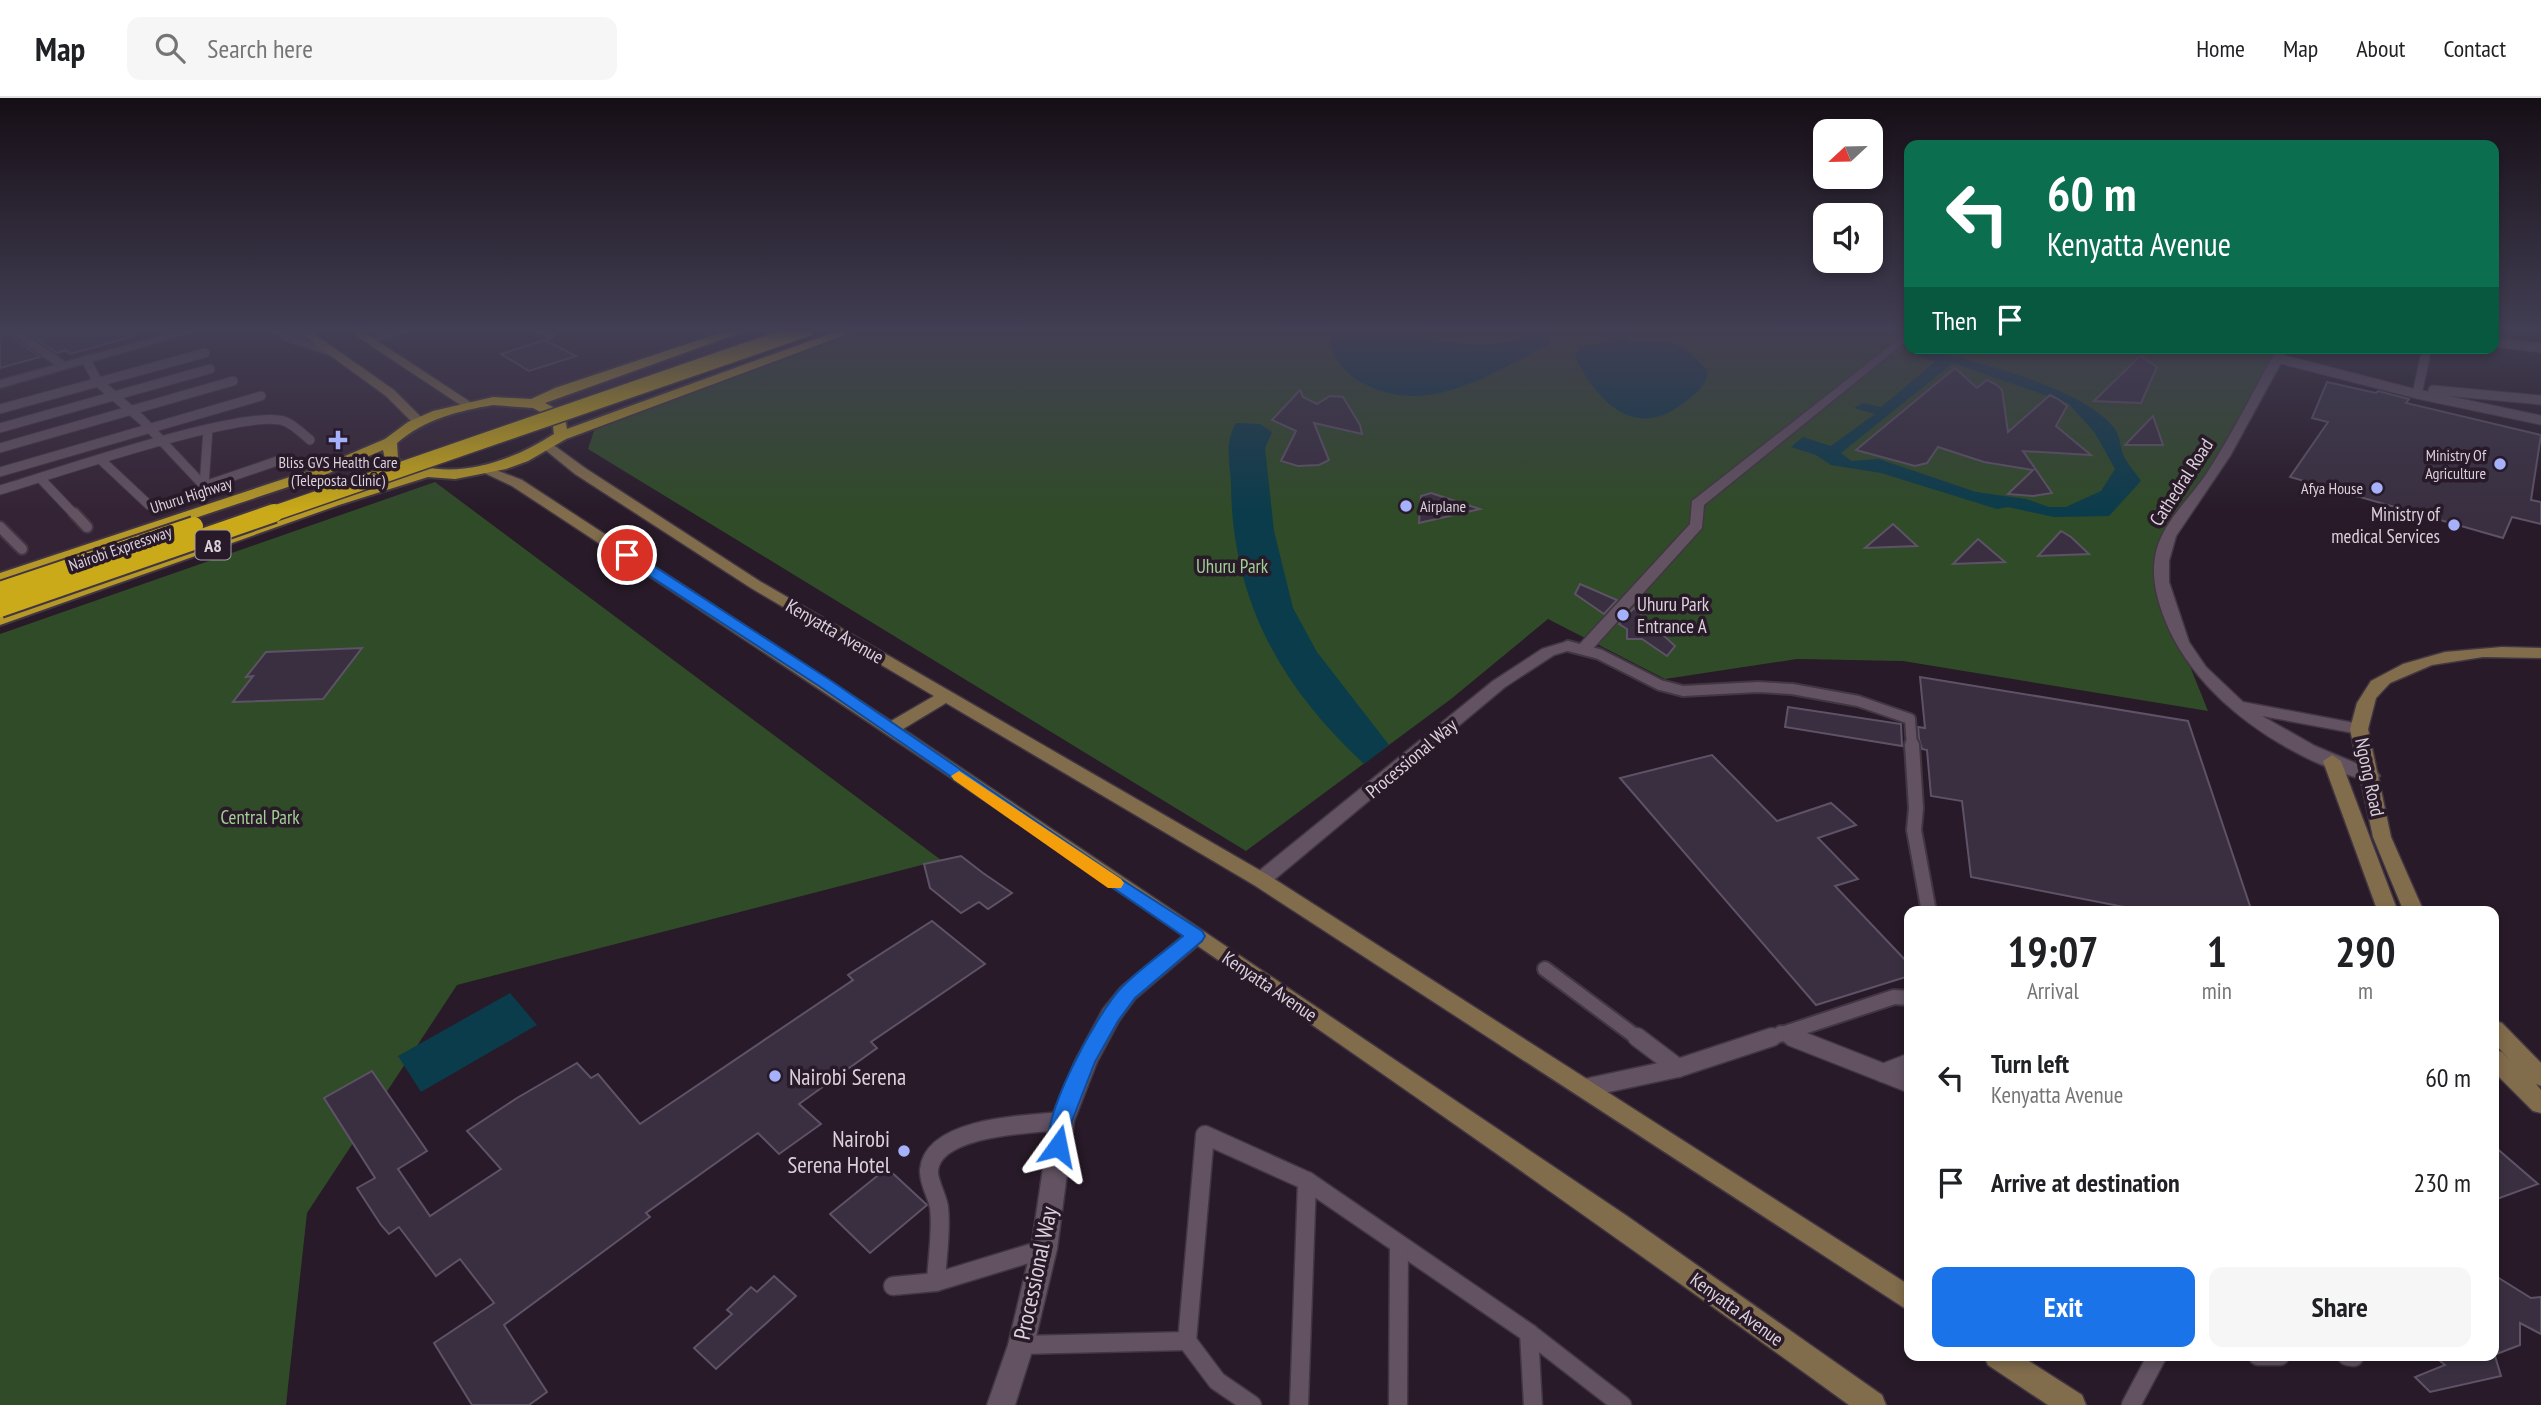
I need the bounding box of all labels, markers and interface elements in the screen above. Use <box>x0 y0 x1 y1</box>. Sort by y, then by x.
search box <box>127 17 617 80</box>
text: Map <box>35 27 85 70</box>
icon: search <box>151 29 189 67</box>
text: Search here <box>207 32 313 65</box>
text: Home <box>2196 33 2245 64</box>
text: Map <box>2283 33 2318 64</box>
text: About <box>2356 33 2405 64</box>
text: Contact <box>2443 33 2506 64</box>
north arrow <box>1813 119 1883 189</box>
map controls <box>1813 119 1883 273</box>
text: 60 m <box>2047 161 2136 225</box>
icon: left <box>1932 168 2023 259</box>
button: sound <box>1813 203 1883 273</box>
text: Kenyatta Avenue <box>2047 223 2231 265</box>
icon: arrive <box>1991 301 2029 339</box>
text: Then <box>1932 304 1977 337</box>
marker: Bliss GVS Health Care (Teleposta Clinic) <box>328 430 348 450</box>
street label: Cathedral Road <box>2144 434 2218 530</box>
place label: Ministry Of Agriculture <box>2425 445 2487 483</box>
place label: Bliss GVS Health Care (Teleposta Clinic) <box>278 452 398 490</box>
marker: Ministry Of Agriculture <box>2492 456 2508 472</box>
street label: Uhuru Highway <box>148 472 234 518</box>
place label: Afya House <box>2301 478 2363 498</box>
marker: Afya House <box>2369 480 2385 496</box>
place label: Airplane <box>1420 496 1466 516</box>
marker: Airplane <box>1398 498 1414 514</box>
place label: Ministry of medical Services <box>2331 502 2441 548</box>
marker: Ministry of medical Services <box>2446 517 2462 533</box>
street label: Nairobi Expressway <box>66 521 174 575</box>
pin <box>597 525 657 585</box>
road number: A8 <box>196 530 230 560</box>
icon: arrive <box>608 536 646 574</box>
park label: Uhuru Park <box>1196 554 1269 578</box>
place label: Uhuru Park Entrance A <box>1637 592 1710 638</box>
street label: Kenyatta Avenue <box>782 593 888 669</box>
marker: Uhuru Park Entrance A <box>1615 607 1631 623</box>
street label: Processional Way <box>1360 712 1462 803</box>
street label: Ngong Road <box>2350 736 2390 818</box>
park label: Central Park <box>220 805 300 829</box>
text: 19:07 <box>2007 924 2098 979</box>
text: 1 <box>2207 924 2227 979</box>
text: 290 <box>2335 924 2396 979</box>
street label: Kenyatta Avenue <box>1218 946 1322 1027</box>
text: Arrival <box>2027 976 2079 1005</box>
text: min <box>2202 976 2232 1005</box>
text: m <box>2358 976 2373 1005</box>
text: Turn left <box>1991 1047 2069 1080</box>
icon: left <box>1932 1059 1970 1097</box>
text: 60 m <box>2425 1061 2471 1094</box>
place label: Nairobi Serena <box>789 1062 906 1091</box>
marker: Nairobi Serena <box>767 1068 783 1084</box>
text: Kenyatta Avenue <box>1991 1080 2123 1109</box>
position arrow <box>1021 1109 1095 1183</box>
place label: Nairobi Serena Hotel <box>787 1124 891 1179</box>
marker: Nairobi Serena Hotel <box>896 1143 912 1159</box>
icon: arrive <box>1932 1164 1970 1202</box>
text: Arrive at destination <box>1991 1166 2180 1199</box>
text: 230 m <box>2413 1166 2471 1199</box>
street label: Processional Way <box>1007 1203 1063 1342</box>
street label: Kenyatta Avenue <box>1686 1267 1788 1351</box>
button: Exit <box>1932 1267 2195 1347</box>
button: Share <box>2209 1267 2471 1347</box>

